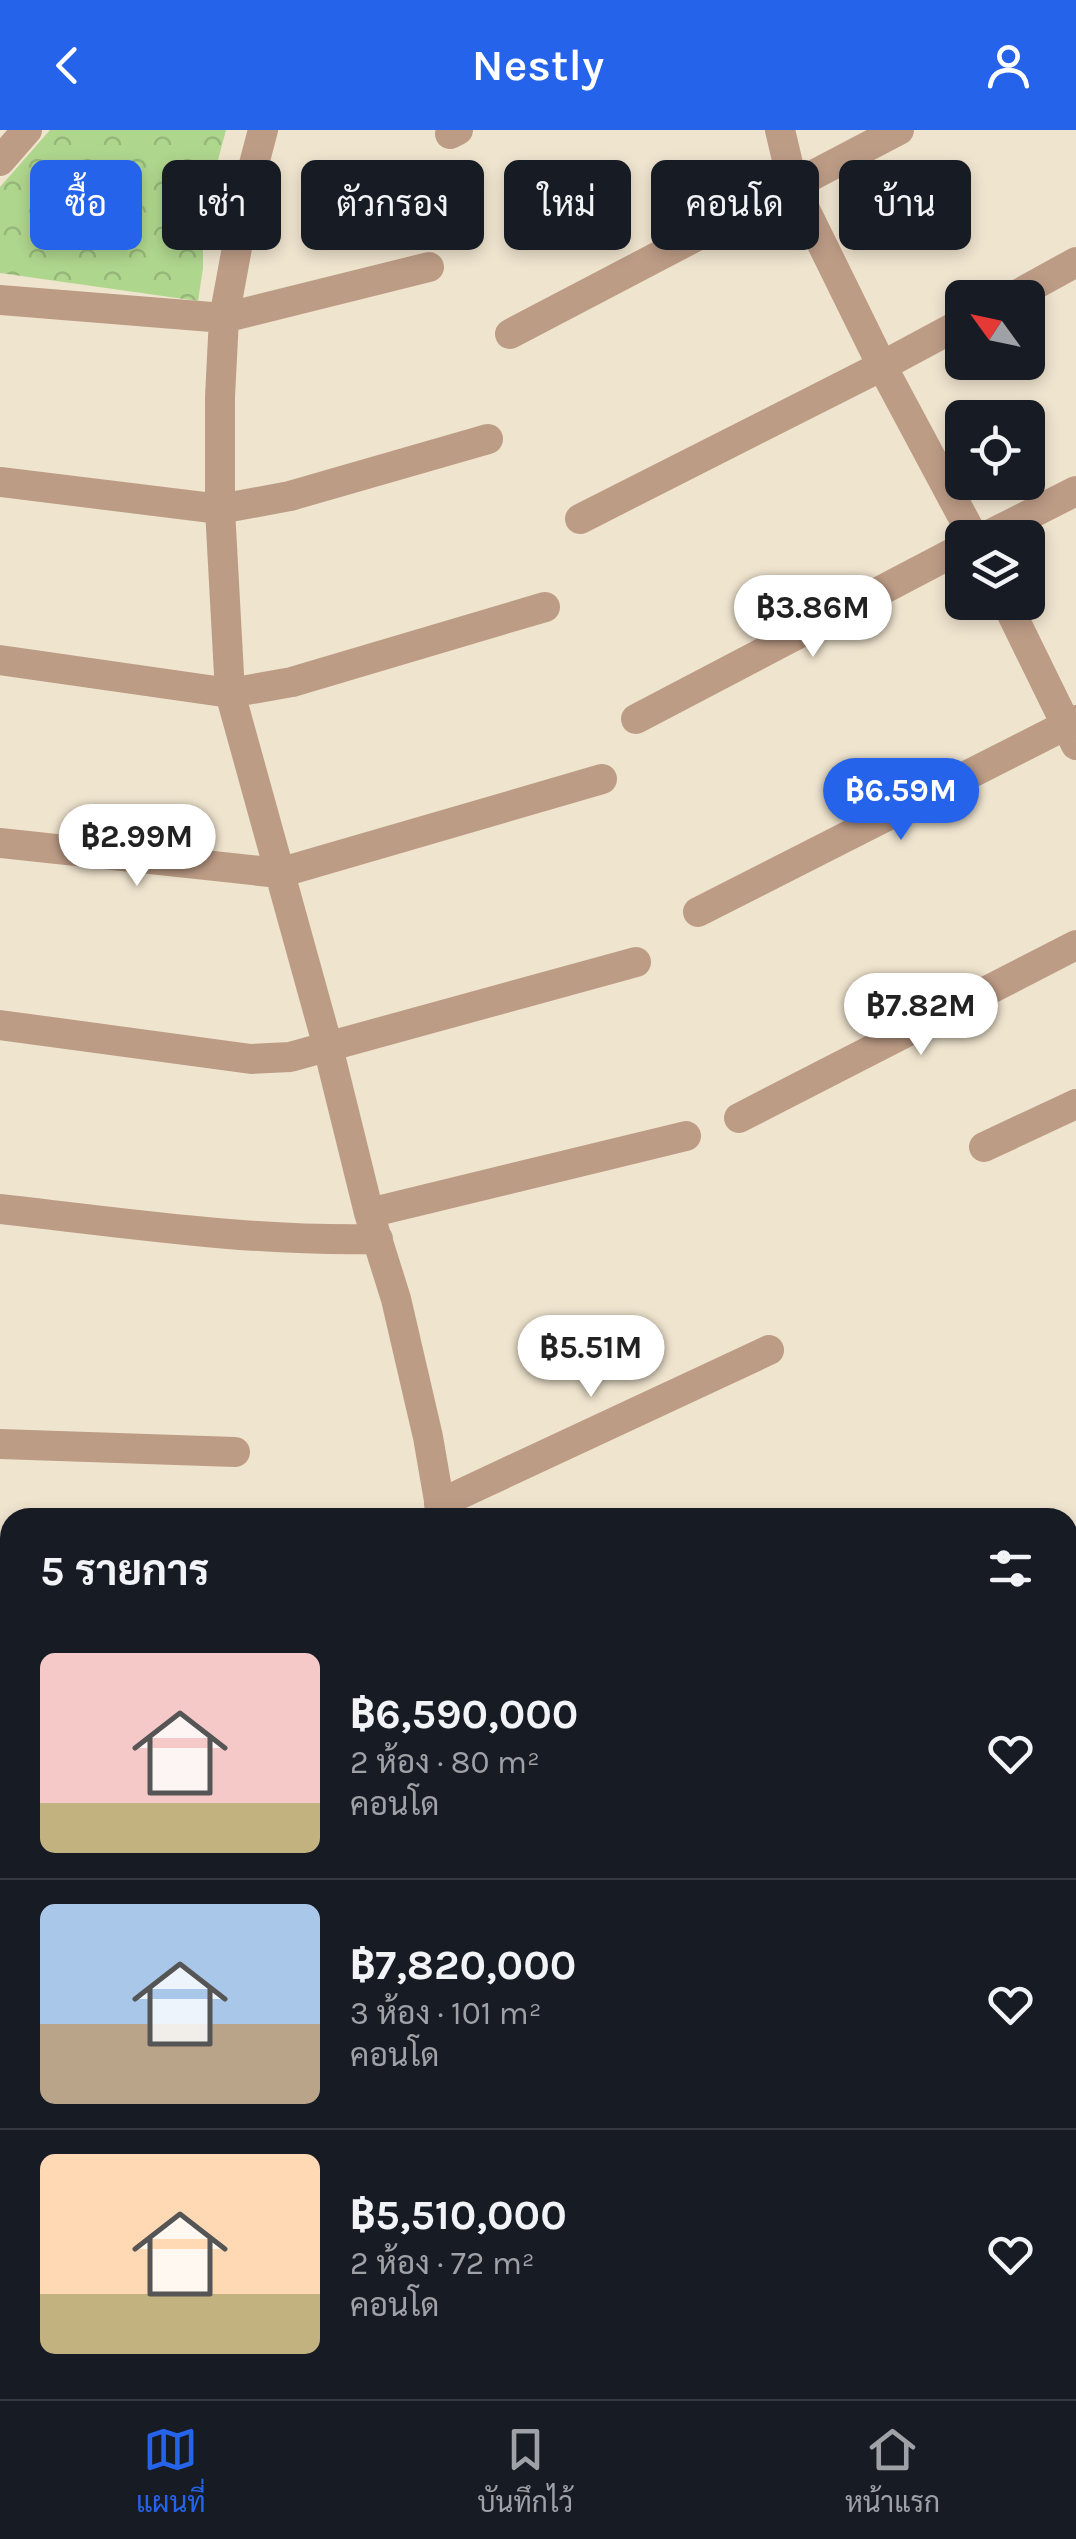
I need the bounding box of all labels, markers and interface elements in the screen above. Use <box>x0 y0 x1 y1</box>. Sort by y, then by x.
icon: back <box>40 38 95 93</box>
icon: person <box>981 38 1036 93</box>
text: Nestly <box>472 39 604 91</box>
chip: ซื้อ <box>30 160 142 250</box>
chip: เช่า <box>162 160 281 250</box>
chip: ตัวกรอง <box>301 160 484 250</box>
chip: ใหม่ <box>504 160 631 250</box>
chip: คอนโด <box>651 160 819 250</box>
chip: บ้าน <box>839 160 971 250</box>
north arrow <box>945 280 1045 380</box>
map controls <box>945 280 1045 620</box>
button: locate <box>945 400 1045 500</box>
button: layers <box>945 520 1045 620</box>
pin: ฿3.86M <box>732 575 894 660</box>
text: ฿3.86M <box>756 589 870 626</box>
pin: ฿6.59M <box>820 758 982 843</box>
text: ฿6.59M <box>845 772 957 809</box>
pin: ฿2.99M <box>56 804 218 889</box>
text: ฿2.99M <box>81 818 193 855</box>
pin: ฿7.82M <box>840 973 1002 1058</box>
text: ฿7.82M <box>866 987 976 1024</box>
pin: ฿5.51M <box>510 1315 672 1400</box>
text: ฿5.51M <box>540 1329 642 1366</box>
icon: filters <box>983 1541 1038 1596</box>
text: 5 รายการ <box>40 1546 209 1596</box>
text: ฿6,590,000 <box>350 1689 578 1739</box>
icon: home <box>120 1693 240 1813</box>
icon: heart <box>983 1726 1038 1781</box>
text: 2 ห้อง · 80 m² <box>350 1744 540 1781</box>
text: คอนโด <box>350 1786 440 1823</box>
text: ฿7,820,000 <box>350 1940 576 1990</box>
icon: home <box>120 1944 240 2064</box>
icon: heart <box>983 1977 1038 2032</box>
text: 3 ห้อง · 101 m² <box>350 1995 542 2032</box>
text: คอนโด <box>350 2037 440 2074</box>
text: ฿5,510,000 <box>350 2190 567 2240</box>
icon: home <box>120 2194 240 2314</box>
icon: heart <box>983 2227 1038 2282</box>
text: 2 ห้อง · 72 m² <box>350 2245 535 2282</box>
text: คอนโด <box>350 2287 440 2324</box>
tab: แผนที่ <box>136 2422 206 2519</box>
tab: บันทึกไว้ <box>478 2422 573 2519</box>
tab: หน้าแรก <box>845 2422 940 2519</box>

